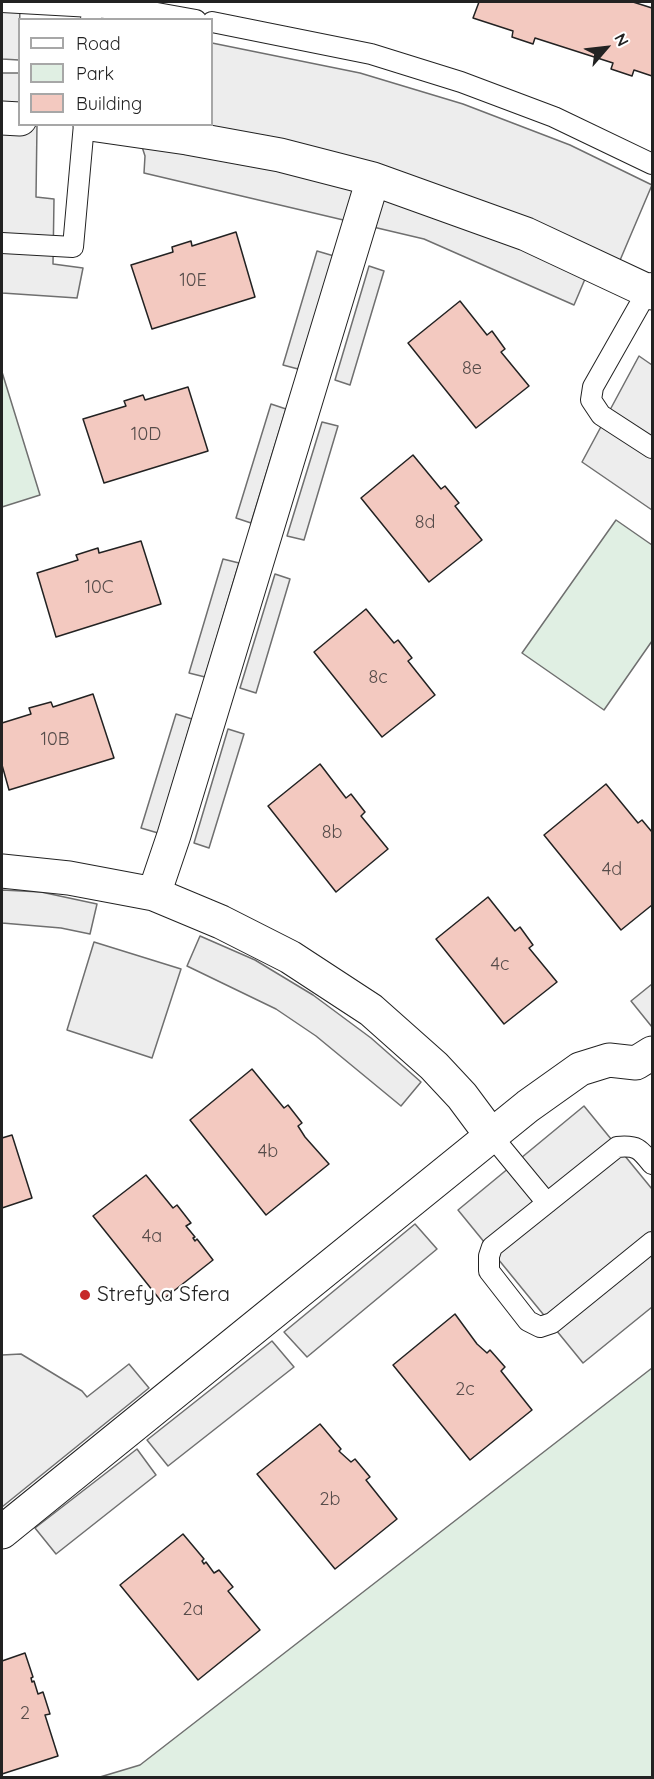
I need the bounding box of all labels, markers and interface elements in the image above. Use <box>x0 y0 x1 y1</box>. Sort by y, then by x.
legend <box>18 18 213 126</box>
north arrow <box>576 18 636 78</box>
text: N <box>610 30 633 49</box>
text: Road <box>76 32 121 55</box>
text: Park <box>76 62 114 85</box>
text: Building <box>76 92 142 115</box>
house number: 10E <box>179 270 207 292</box>
house number: 8e <box>462 358 482 380</box>
house number: 10D <box>131 424 161 446</box>
house number: 8d <box>415 512 435 534</box>
house number: 10C <box>84 577 114 599</box>
house number: 8c <box>368 667 388 689</box>
house number: 10B <box>40 729 70 751</box>
house number: 8b <box>322 822 342 844</box>
house number: 4d <box>602 859 622 881</box>
house number: 4c <box>491 954 509 976</box>
house number: 4b <box>258 1141 278 1163</box>
house number: 4a <box>142 1226 162 1248</box>
place label: Strefy a Sfera <box>97 1282 230 1308</box>
marker: Strefy a Sfera <box>78 1288 92 1302</box>
house number: 2c <box>455 1379 475 1401</box>
house number: 2b <box>320 1489 340 1511</box>
house number: 2a <box>183 1599 203 1621</box>
house number: 2 <box>20 1703 30 1725</box>

